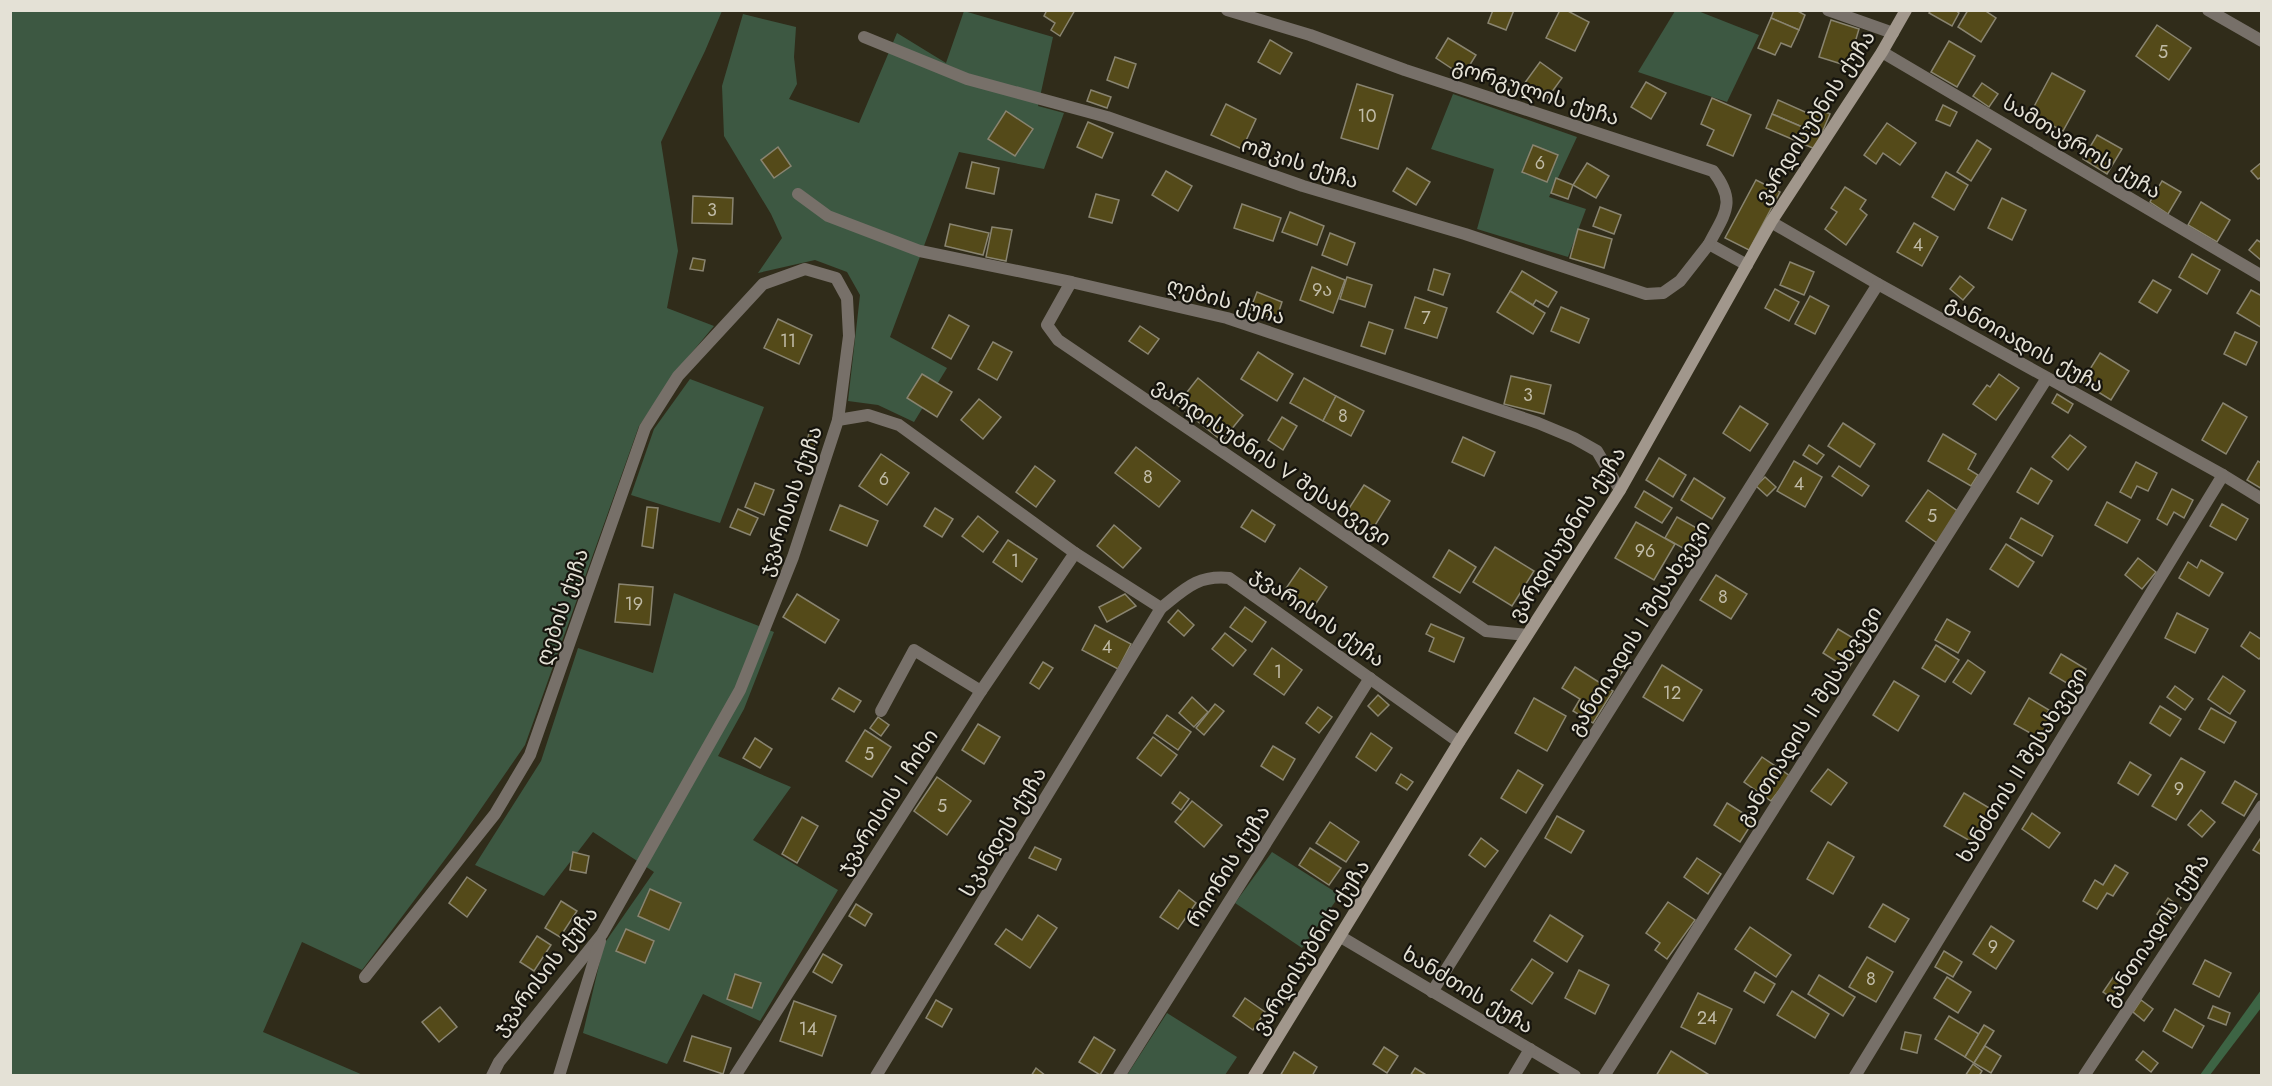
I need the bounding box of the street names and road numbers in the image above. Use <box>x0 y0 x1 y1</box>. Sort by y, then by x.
street label: ვარდისუბნის ქუჩა <box>1748 24 1882 210</box>
street label: გორგულის ქუჩა <box>1449 51 1623 133</box>
street label: სამთავროს ქუჩა <box>1997 88 2167 206</box>
street label: ოშკის ქუჩა <box>1238 130 1362 196</box>
street label: ღების ქუჩა <box>1163 270 1289 332</box>
street label: განთიადის ქუჩა <box>1940 288 2110 400</box>
street label: ვარდისუბნის V შესახვევი <box>1147 371 1397 553</box>
street label: ჯვარისის ქუჩა <box>750 422 830 580</box>
street label: ვარდისუბნის ქუჩა <box>1501 441 1633 627</box>
street label: განთიადის I შესახვევი <box>1560 514 1718 742</box>
street label: ღების ქუჩა <box>528 544 596 670</box>
street label: ჯვარისის ქუჩა <box>1245 560 1391 674</box>
street label: განთიადის II შესახვევი <box>1729 600 1889 832</box>
street label: ხანძთის II შესახვევი <box>1950 661 2094 869</box>
street label: ჯვარისის I ჩიხი <box>828 723 946 881</box>
street label: სკანდეს ქუჩა <box>952 761 1054 903</box>
street label: რიონის ქუჩა <box>1179 799 1277 933</box>
street label: განთიადის ქუჩა <box>2095 848 2217 1012</box>
street label: ვარდისუბნის ქუჩა <box>1245 854 1377 1040</box>
street label: ჯვარისის ქუჩა <box>485 900 605 1042</box>
street label: ხანძთის ქუჩა <box>1397 939 1539 1041</box>

